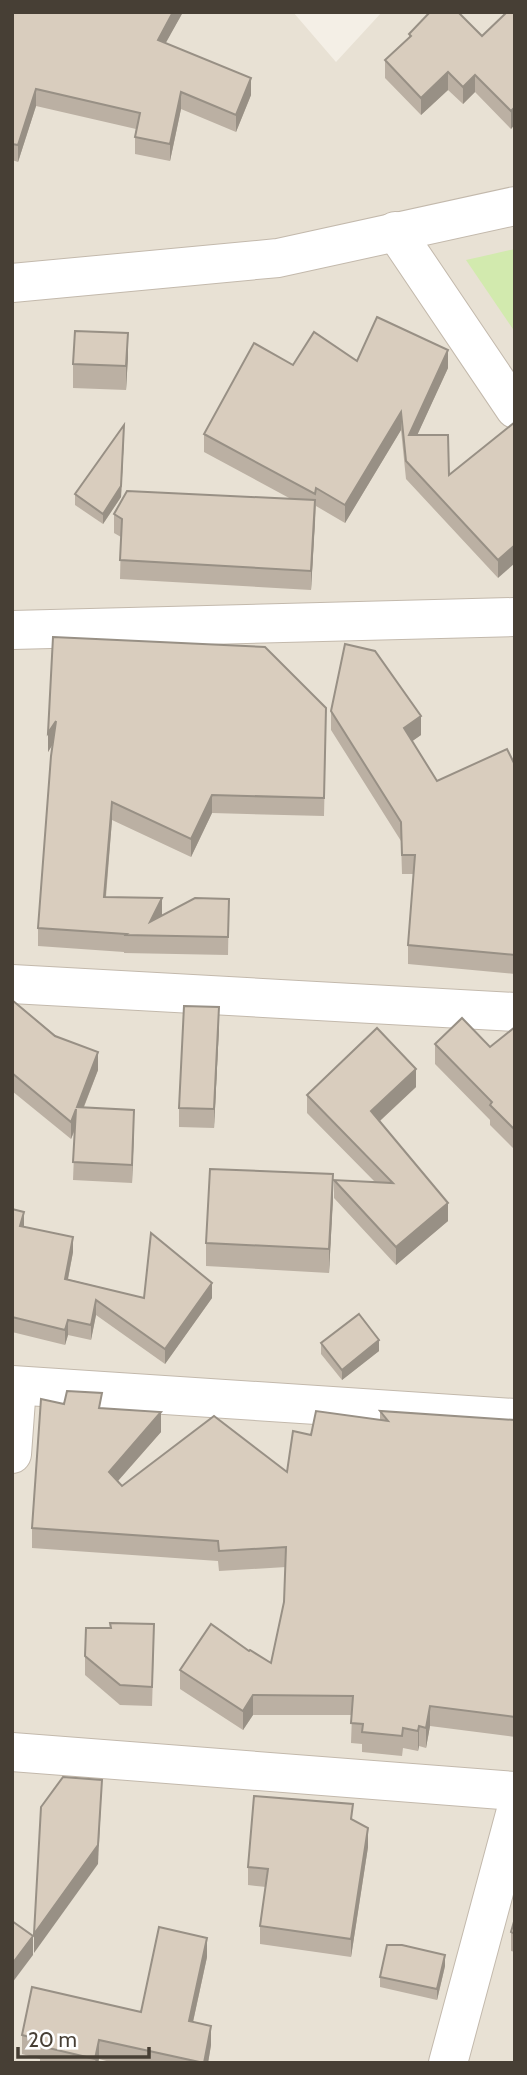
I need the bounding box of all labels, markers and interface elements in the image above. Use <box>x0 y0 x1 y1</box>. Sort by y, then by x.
scale bar <box>18 2016 149 2060</box>
text: 20 m <box>28 2027 77 2052</box>

